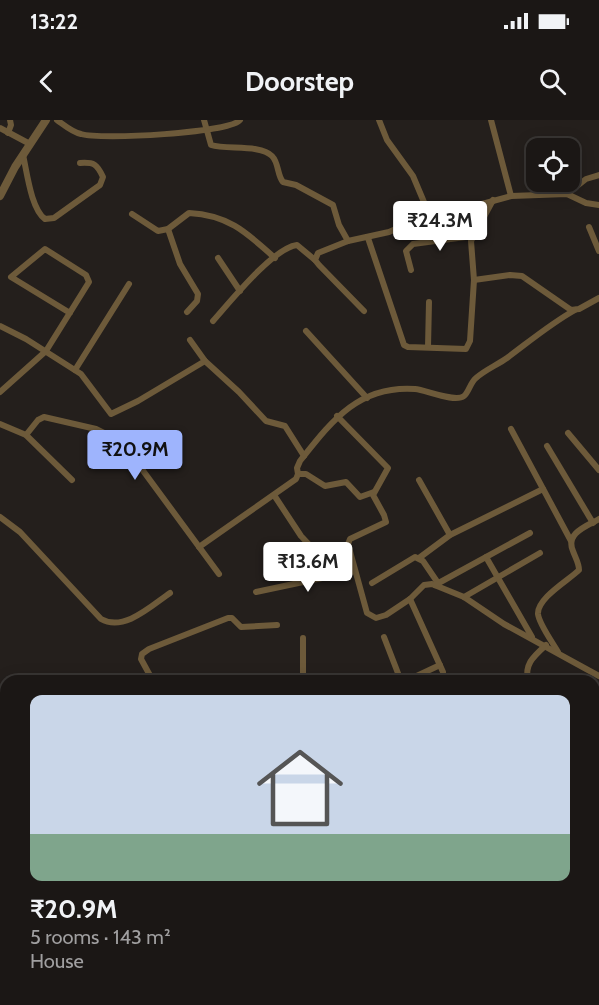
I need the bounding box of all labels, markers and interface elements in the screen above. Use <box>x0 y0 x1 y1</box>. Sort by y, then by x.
text: 13:22 <box>30 8 78 35</box>
icon: back <box>30 65 63 98</box>
text: Doorstep <box>245 65 354 98</box>
icon: search <box>536 65 569 98</box>
map controls <box>526 138 580 192</box>
button: locate <box>526 138 580 192</box>
pin: ₹24.3M <box>391 201 489 252</box>
text: ₹24.3M <box>407 208 473 232</box>
pin: ₹20.9M <box>86 430 184 481</box>
text: ₹20.9M <box>101 437 169 461</box>
pin: ₹13.6M <box>259 542 357 593</box>
text: ₹13.6M <box>277 549 339 573</box>
icon: home <box>246 734 354 842</box>
text: ₹20.9M <box>30 893 117 925</box>
text: 5 rooms · 143 m² <box>30 925 171 949</box>
text: House <box>30 949 84 973</box>

